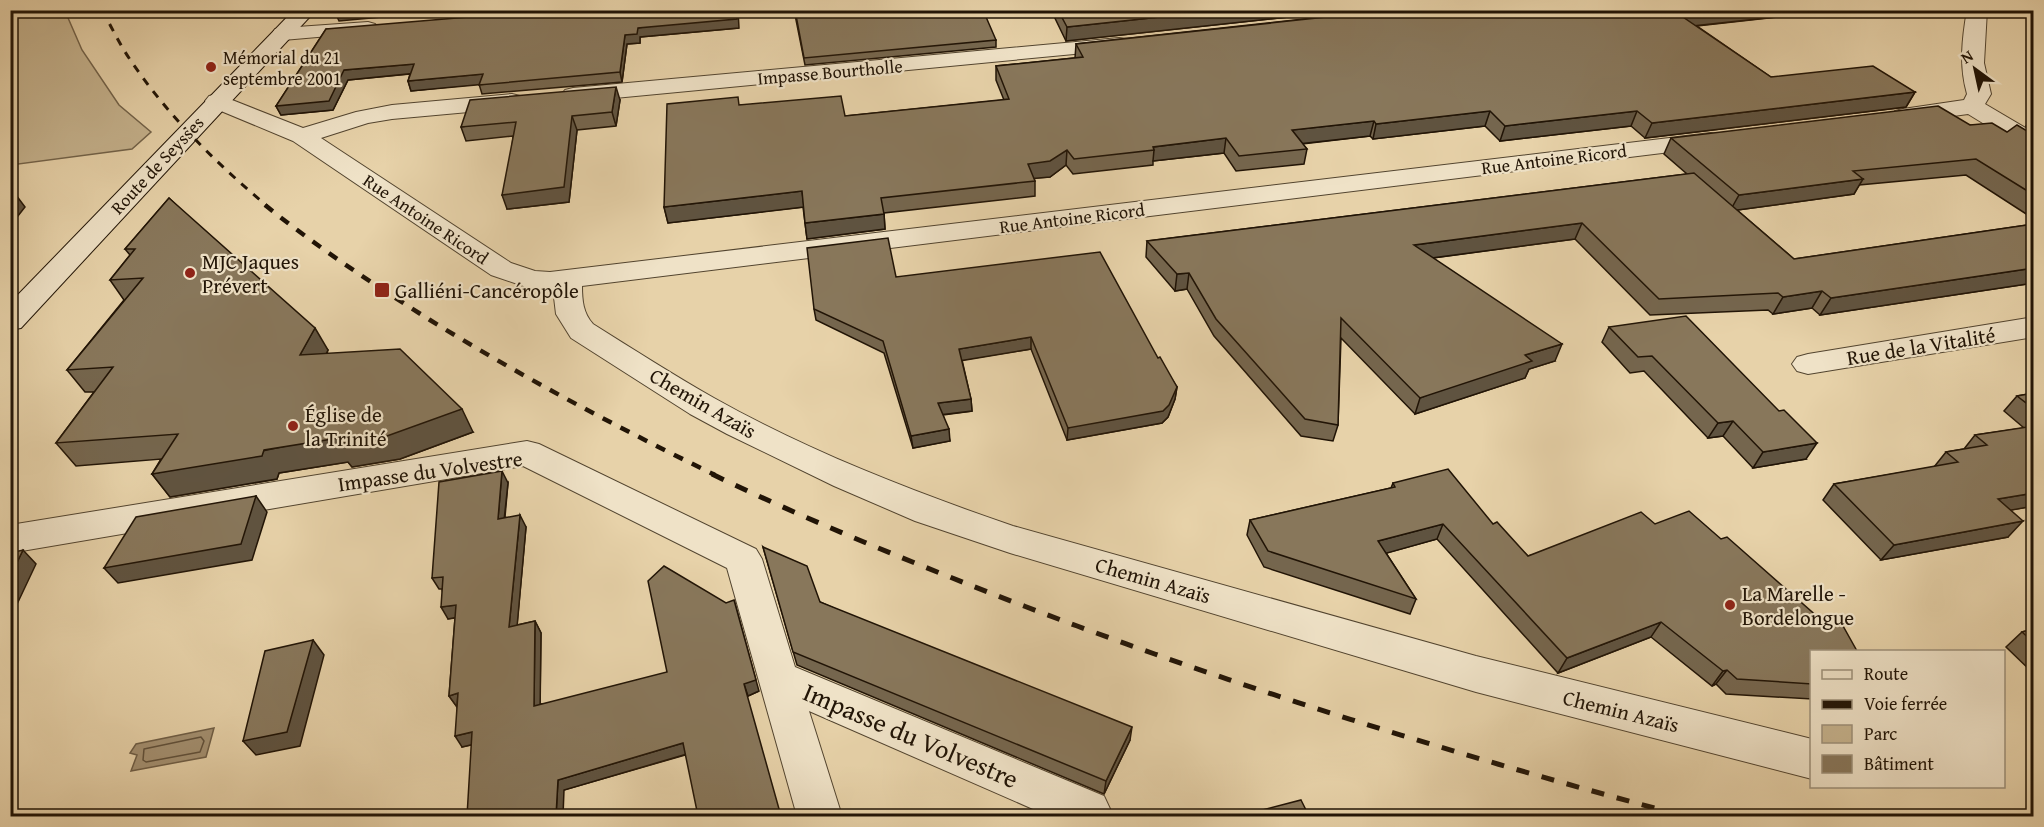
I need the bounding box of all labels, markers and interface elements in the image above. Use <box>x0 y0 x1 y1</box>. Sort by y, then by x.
north arrow <box>1945 39 2005 99</box>
text: N <box>1956 43 1978 69</box>
place label: Mémorial du 21 septembre 2001 <box>223 44 341 92</box>
street label: Impasse Bourtholle <box>756 52 904 92</box>
marker: Mémorial du 21 septembre 2001 <box>204 60 218 74</box>
street label: Route de Seysses <box>104 110 210 220</box>
street label: Rue Antoine Ricord <box>1480 137 1629 181</box>
street label: Rue Antoine Ricord <box>358 167 494 271</box>
street label: Rue Antoine Ricord <box>998 196 1147 240</box>
place label: MJC Jaques Prévert <box>202 246 299 301</box>
marker: MJC Jaques Prévert <box>183 266 197 280</box>
place label: Galliéni-Cancéropôle <box>395 275 579 306</box>
marker: Galliéni-Cancéropôle <box>373 281 391 299</box>
street label: Rue de la Vitalité <box>1844 319 1998 373</box>
street label: Chemin Azaïs <box>644 360 762 446</box>
place label: Église de la Trinité <box>305 399 387 454</box>
marker: Église de la Trinité <box>286 419 300 433</box>
street label: Impasse du Volvestre <box>336 443 524 499</box>
street label: Chemin Azaïs <box>1092 549 1214 611</box>
place label: La Marelle - Bordelongue <box>1742 578 1854 633</box>
marker: La Marelle - Bordelongue <box>1723 598 1737 612</box>
legend <box>1810 650 2005 788</box>
text: Route <box>1864 660 1908 687</box>
street label: Impasse du Volvestre <box>797 672 1025 798</box>
street label: Chemin Azaïs <box>1560 682 1682 740</box>
text: Voie ferrée <box>1864 690 1947 717</box>
text: Parc <box>1864 720 1897 747</box>
text: Bâtiment <box>1864 750 1934 777</box>

